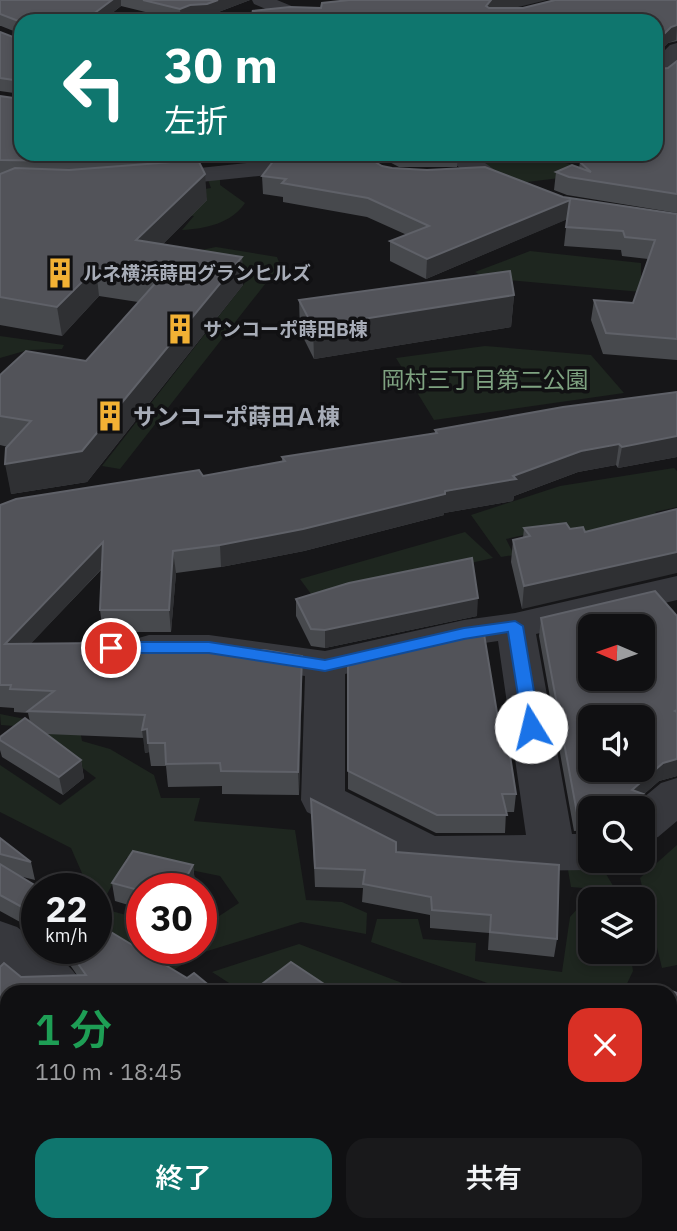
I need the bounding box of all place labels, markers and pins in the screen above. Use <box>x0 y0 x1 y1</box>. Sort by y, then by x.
building icon: ルネ横浜蒔田グランヒルズ <box>43 256 77 290</box>
place label: ルネ横浜蒔田グランヒルズ <box>83 261 311 285</box>
building icon: サンコーポ蒔田B棟 <box>163 312 197 346</box>
place label: サンコーポ蒔田B棟 <box>203 317 368 341</box>
building icon: サンコーポ蒔田Ａ棟 <box>93 399 127 433</box>
place label: サンコーポ蒔田Ａ棟 <box>133 401 340 431</box>
pin <box>81 618 141 678</box>

